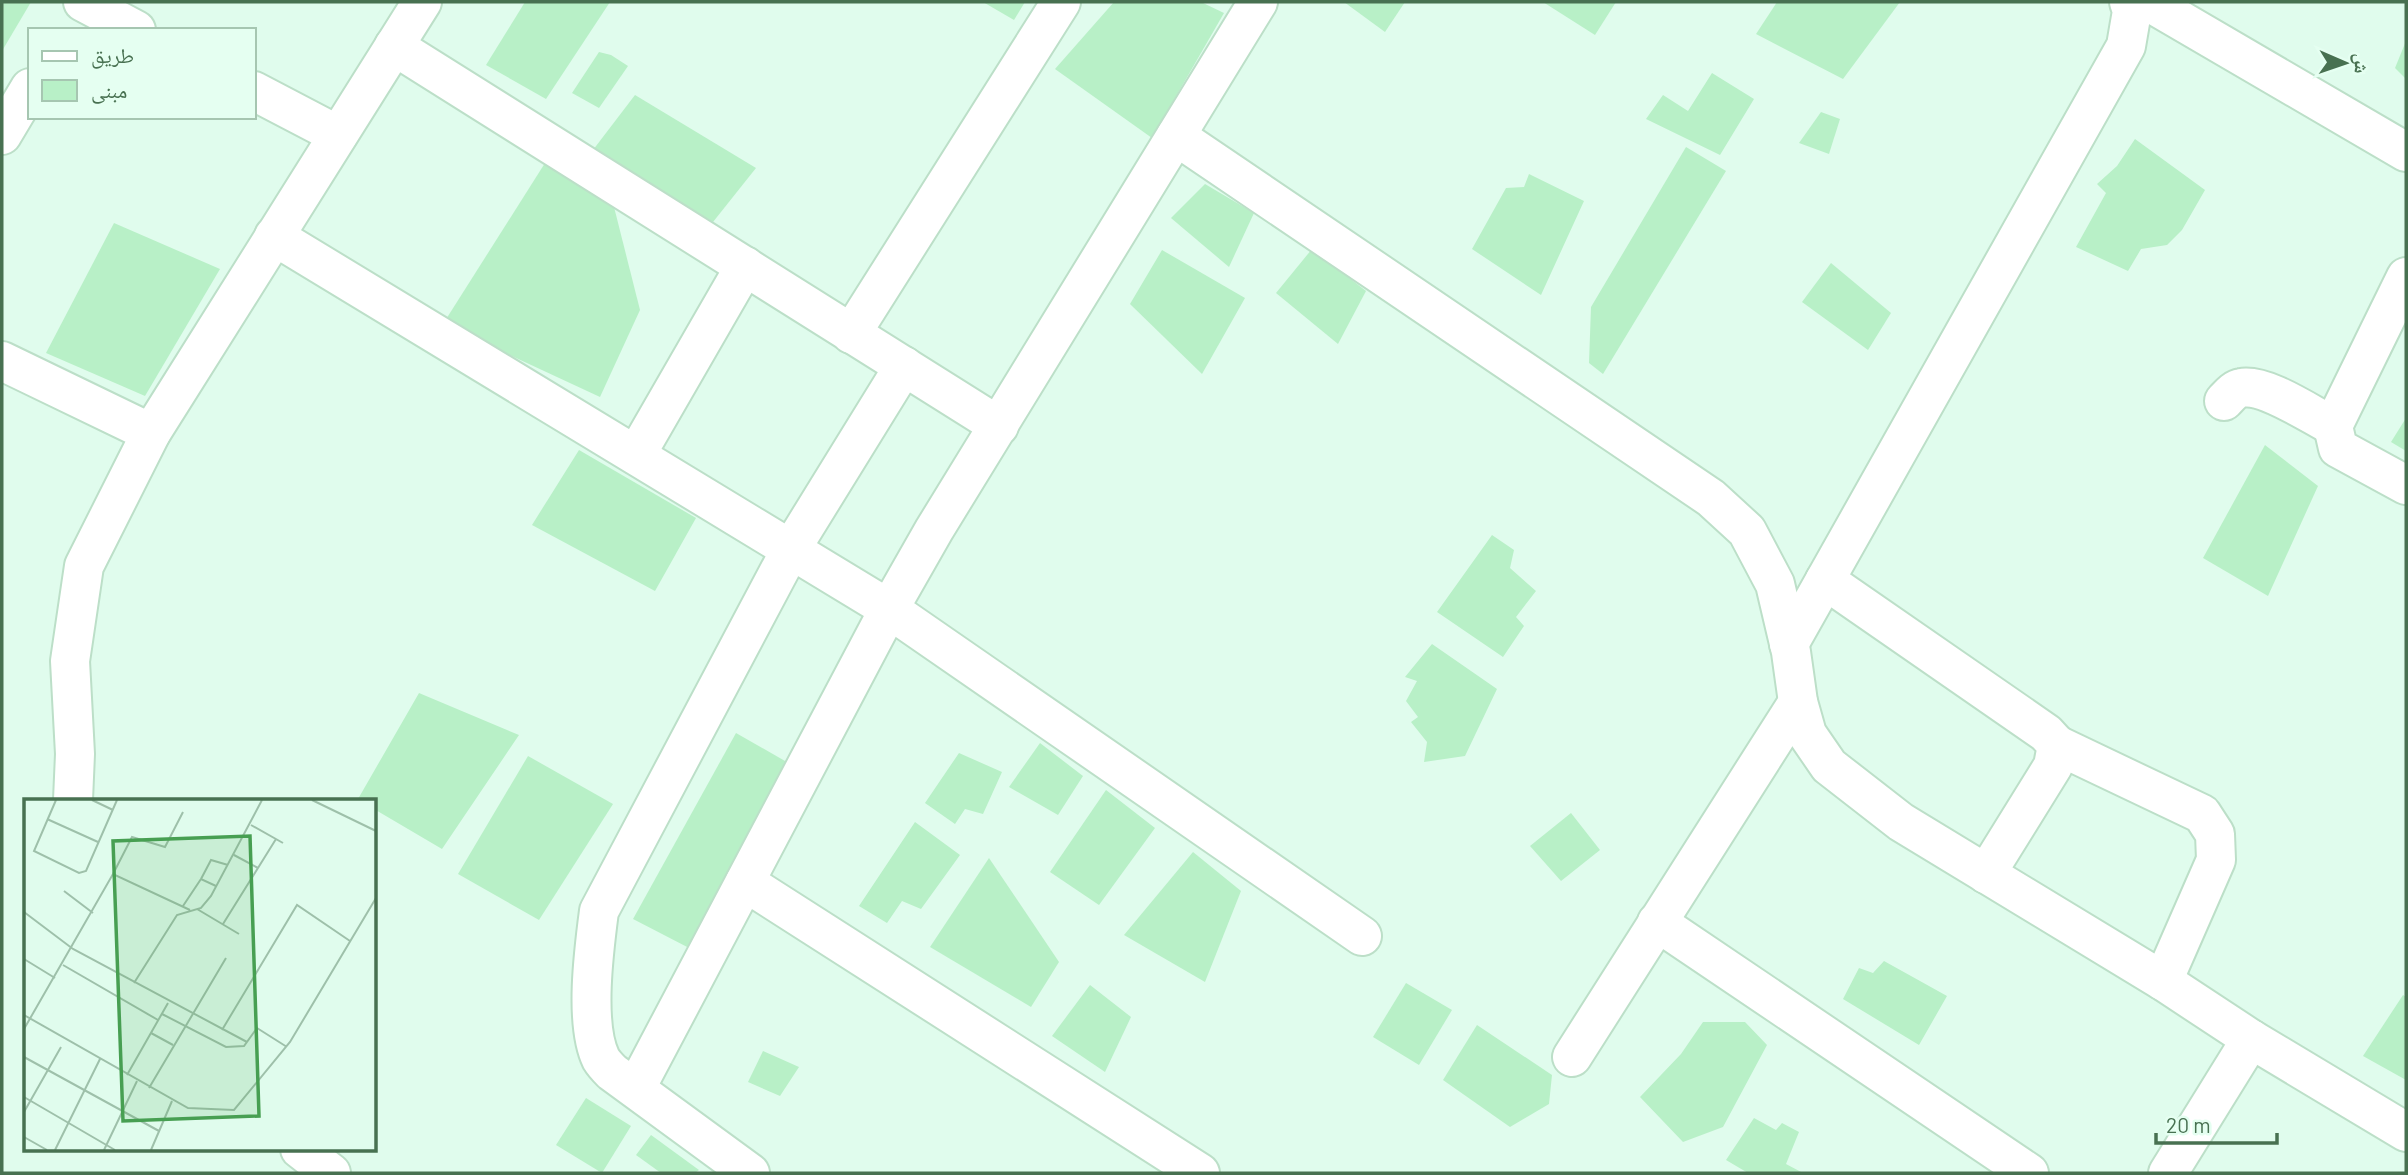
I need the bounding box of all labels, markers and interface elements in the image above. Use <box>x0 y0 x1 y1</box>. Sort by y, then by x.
legend <box>28 28 256 119</box>
north arrow <box>2310 28 2380 98</box>
text: طريق <box>91 42 134 69</box>
text: ش <box>2350 53 2374 74</box>
text: مبنى <box>91 77 127 104</box>
inset map <box>24 799 376 1150</box>
scale bar <box>2156 1102 2277 1146</box>
text: 20 m <box>2166 1112 2211 1137</box>

